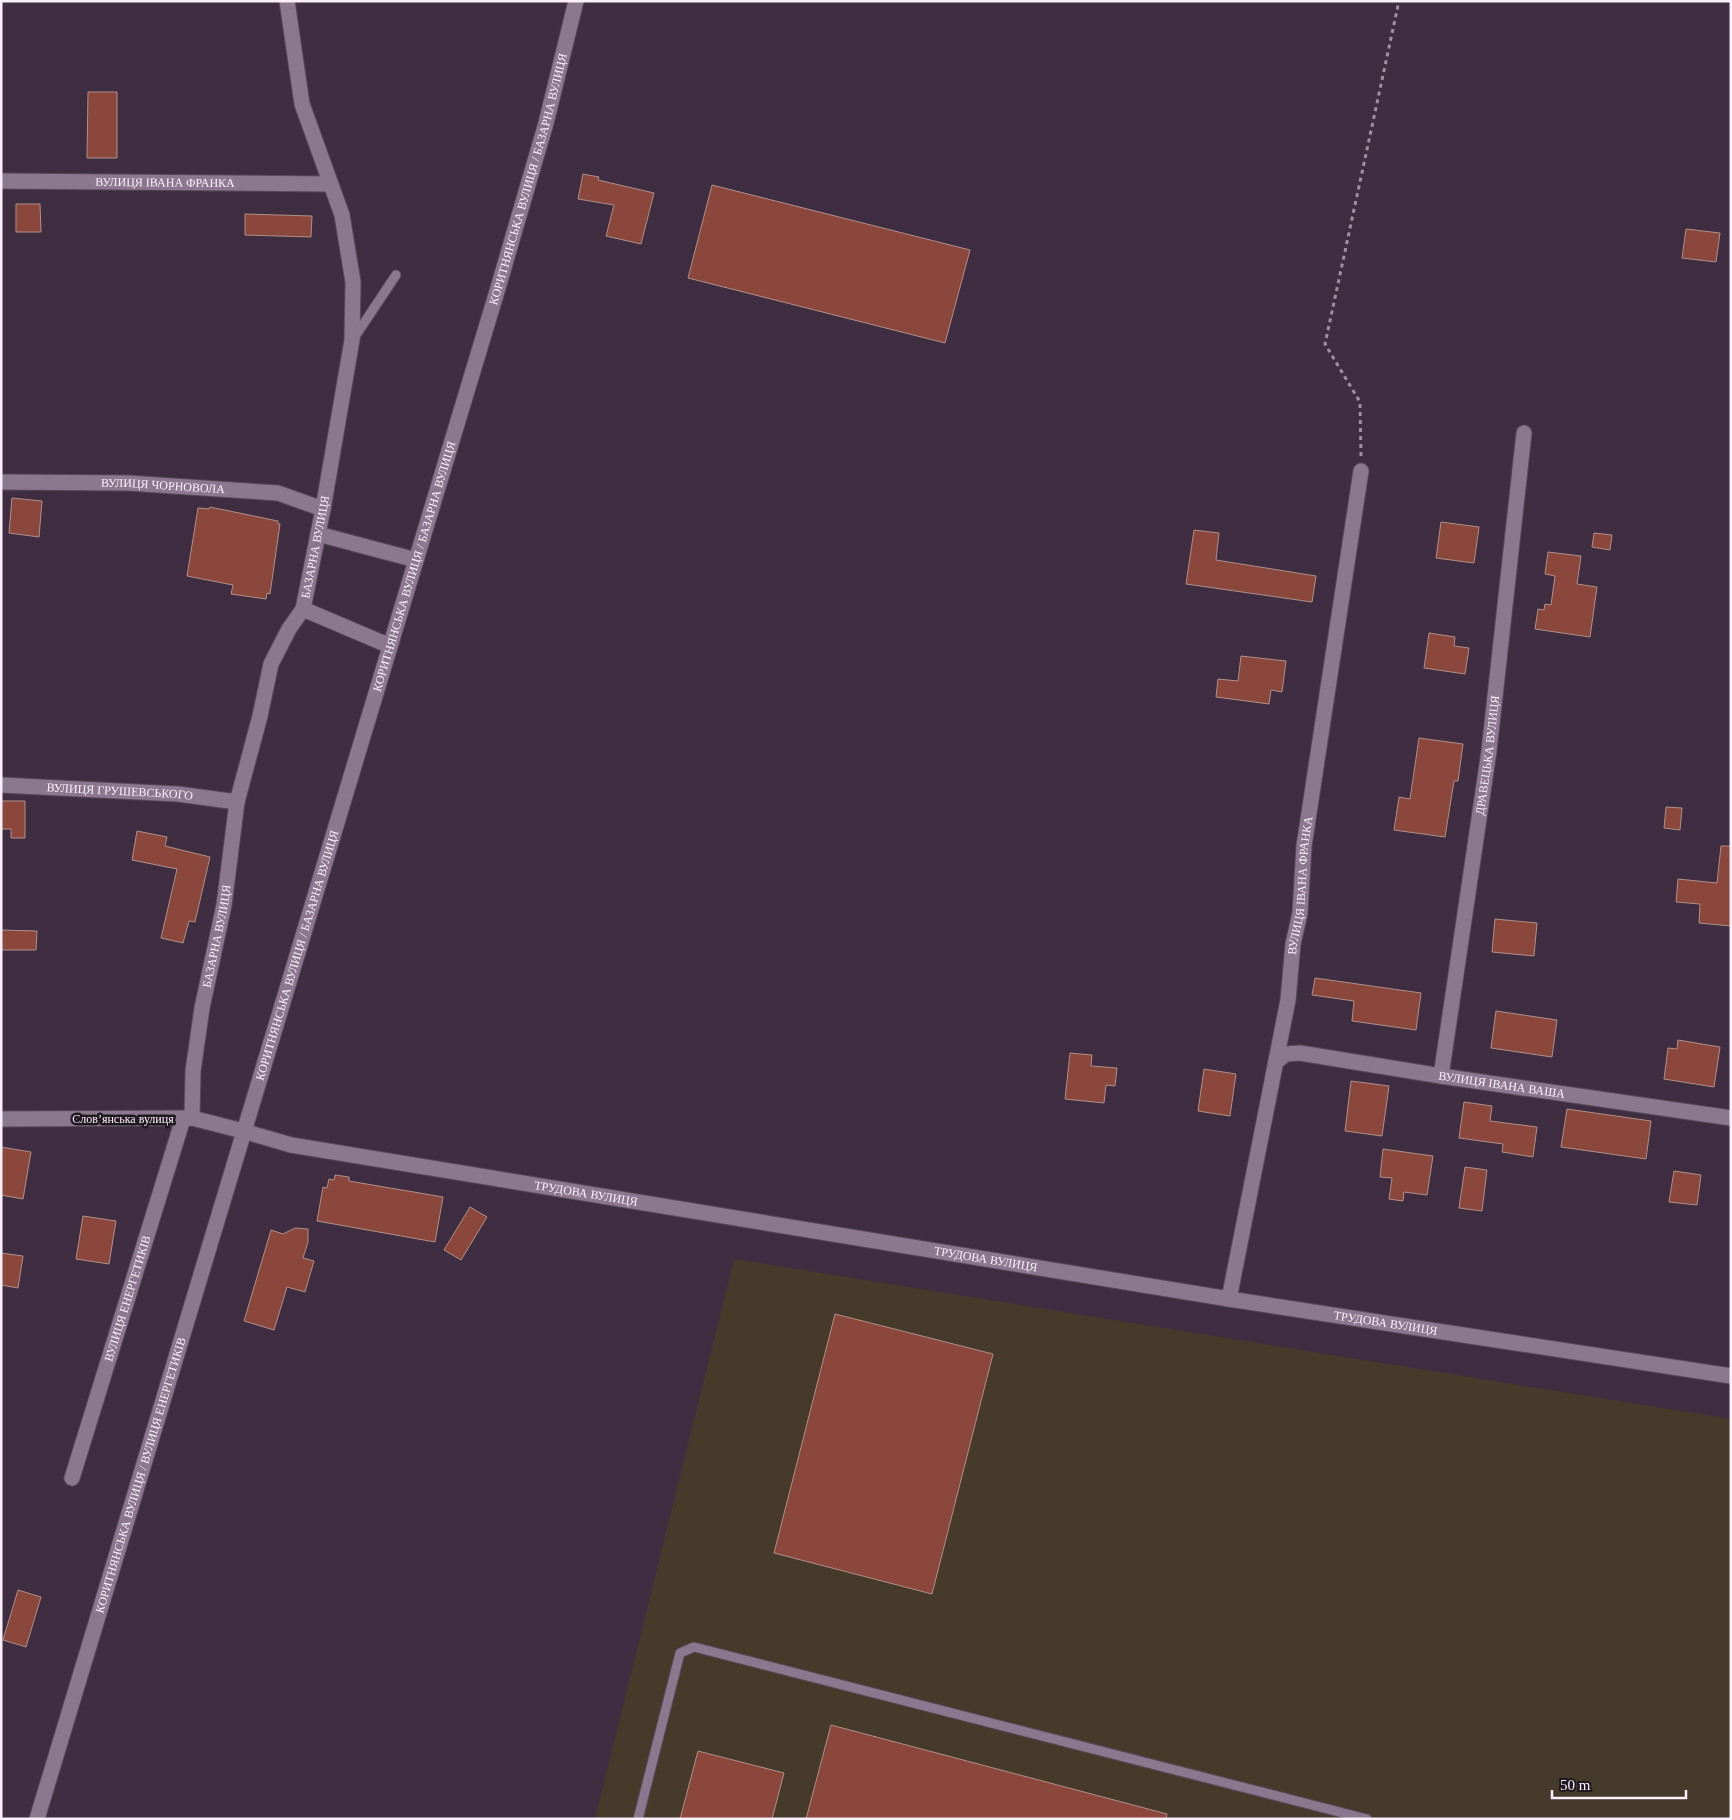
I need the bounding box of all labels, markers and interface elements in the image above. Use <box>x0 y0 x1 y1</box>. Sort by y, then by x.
street label: КОРИТНЯНСЬКА ВУЛИЦЯ / БАЗАРНА ВУЛИЦЯ <box>486 52 570 306</box>
street label: ВУЛИЦЯ ІВАНА ФРАНКА <box>95 175 235 190</box>
street label: КОРИТНЯНСЬКА ВУЛИЦЯ / БАЗАРНА ВУЛИЦЯ <box>370 440 458 693</box>
street label: ВУЛИЦЯ ЧОРНОВОЛА <box>101 476 226 496</box>
street label: БАЗАРНА ВУЛИЦЯ <box>298 494 332 600</box>
street label: ДРАВЕЦЬКА ВУЛИЦЯ <box>1473 695 1502 816</box>
street label: ВУЛИЦЯ ГРУШЕВСЬКОГО <box>46 780 194 803</box>
street label: ВУЛИЦЯ ІВАНА ФРАНКА <box>1285 815 1315 955</box>
street label: КОРИТНЯНСЬКА ВУЛИЦЯ / БАЗАРНА ВУЛИЦЯ <box>253 829 341 1082</box>
street label: БАЗАРНА ВУЛИЦЯ <box>200 884 233 989</box>
street label: ВУЛИЦЯ ІВАНА ВАША <box>1437 1069 1566 1101</box>
street label: Словʼянська вулиця <box>72 1112 174 1126</box>
street label: ТРУДОВА ВУЛИЦЯ <box>533 1178 639 1209</box>
street label: ВУЛИЦЯ ЕНЕРГЕТИКІВ <box>101 1234 154 1363</box>
street label: ТРУДОВА ВУЛИЦЯ <box>933 1244 1038 1274</box>
street label: ТРУДОВА ВУЛИЦЯ <box>1333 1308 1438 1338</box>
street label: КОРИТНЯНСЬКА ВУЛИЦЯ / ВУЛИЦЯ ЕНЕРГЕТИКІВ <box>92 1336 189 1615</box>
scale bar <box>1552 1768 1686 1800</box>
text: 50 m <box>1560 1777 1591 1793</box>

